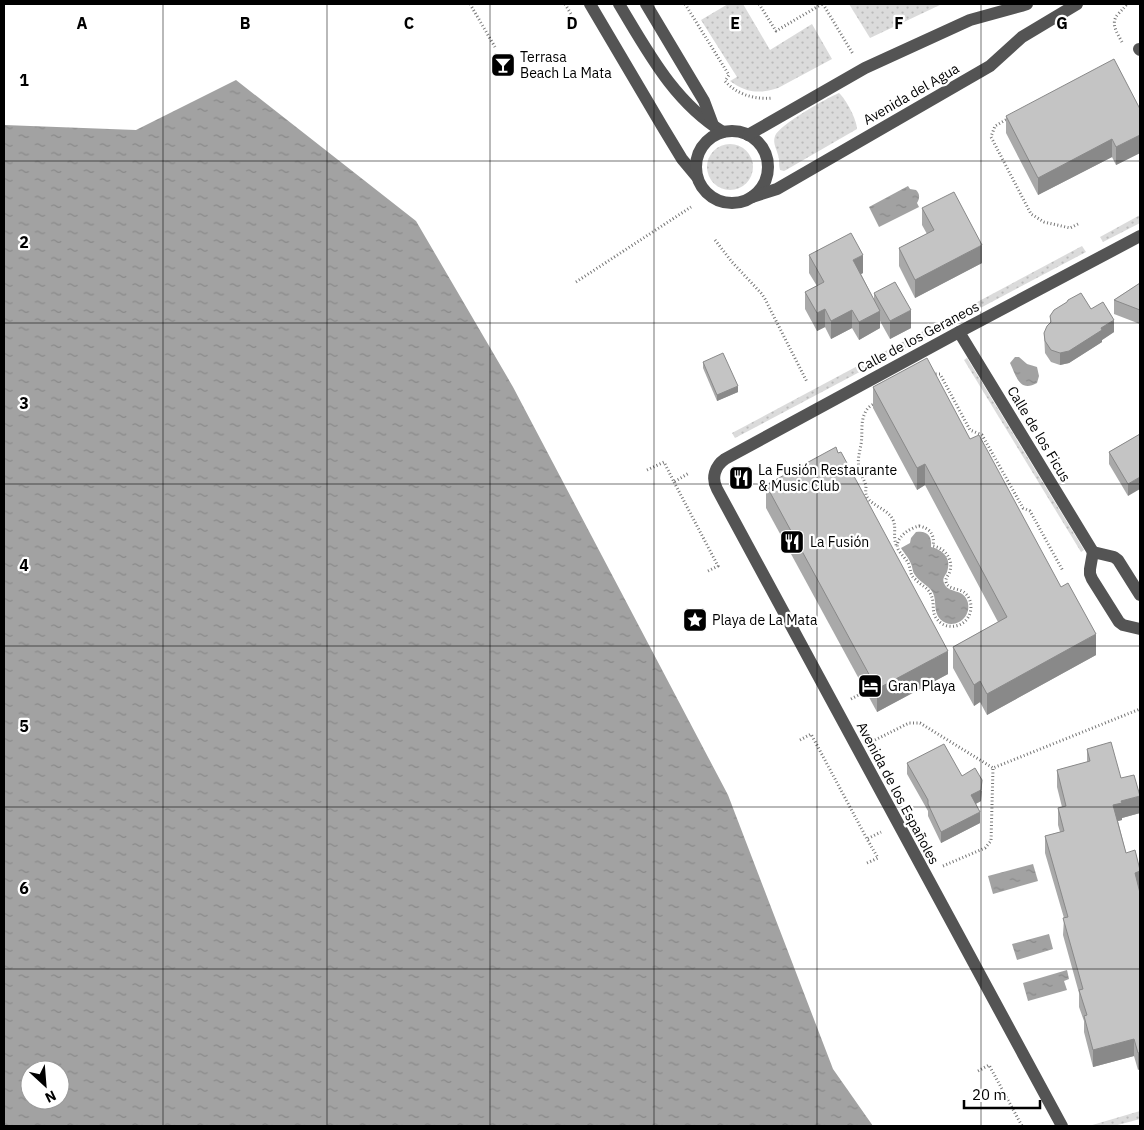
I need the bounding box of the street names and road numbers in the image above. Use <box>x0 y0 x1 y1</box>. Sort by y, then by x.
street label: Avenida del Agua <box>860 59 963 129</box>
street label: Calle de los Geraneos <box>854 297 982 377</box>
street label: Calle de los Ficus <box>1003 383 1075 485</box>
street label: Avenida de los Españoles <box>853 719 943 868</box>

